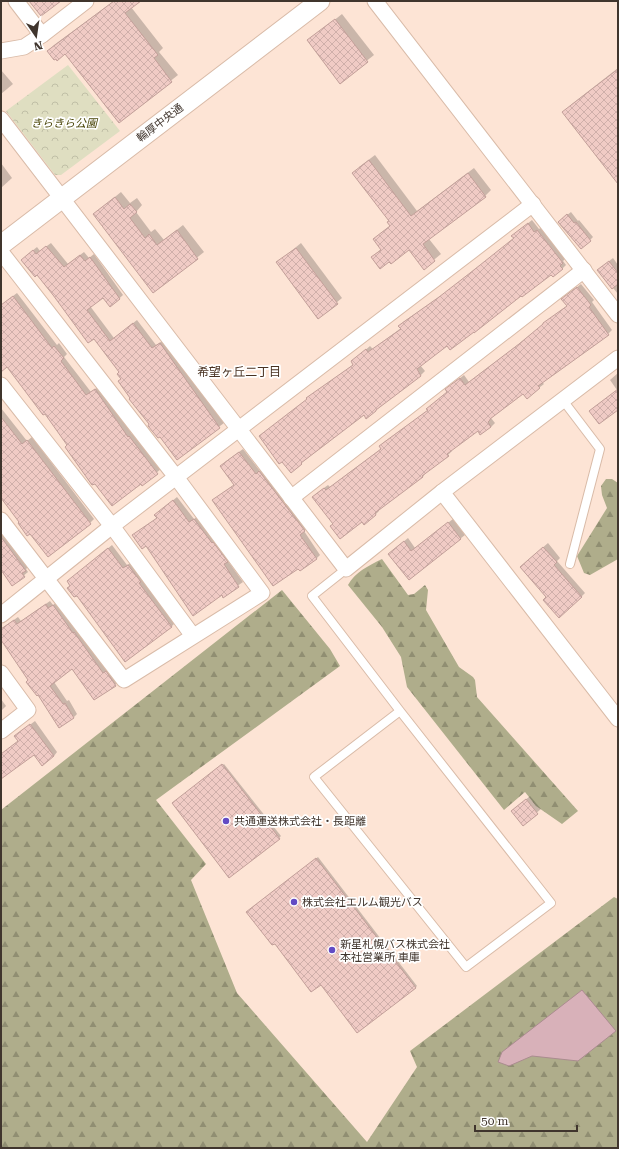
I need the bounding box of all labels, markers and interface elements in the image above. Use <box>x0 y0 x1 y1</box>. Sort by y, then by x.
north arrow <box>16 16 56 56</box>
text: N <box>32 38 44 53</box>
street label: 輪厚中央通 <box>134 101 186 145</box>
park label: きらきら公園 <box>31 117 99 130</box>
district label: 希望ヶ丘二丁目 <box>197 365 281 379</box>
place label: 共通運送株式会社・長距離 <box>234 815 366 828</box>
marker: 共通運送株式会社・長距離 <box>221 816 231 826</box>
place label: 株式会社エルム観光バス <box>302 896 423 909</box>
marker: 株式会社エルム観光バス <box>289 897 299 907</box>
place label: 新星札幌バス株式会社 本社営業所 車庫 <box>340 938 450 964</box>
marker: 新星札幌バス株式会社 本社営業所 車庫 <box>327 945 337 955</box>
scale bar <box>475 1107 577 1133</box>
text: 50 m <box>481 1114 508 1128</box>

